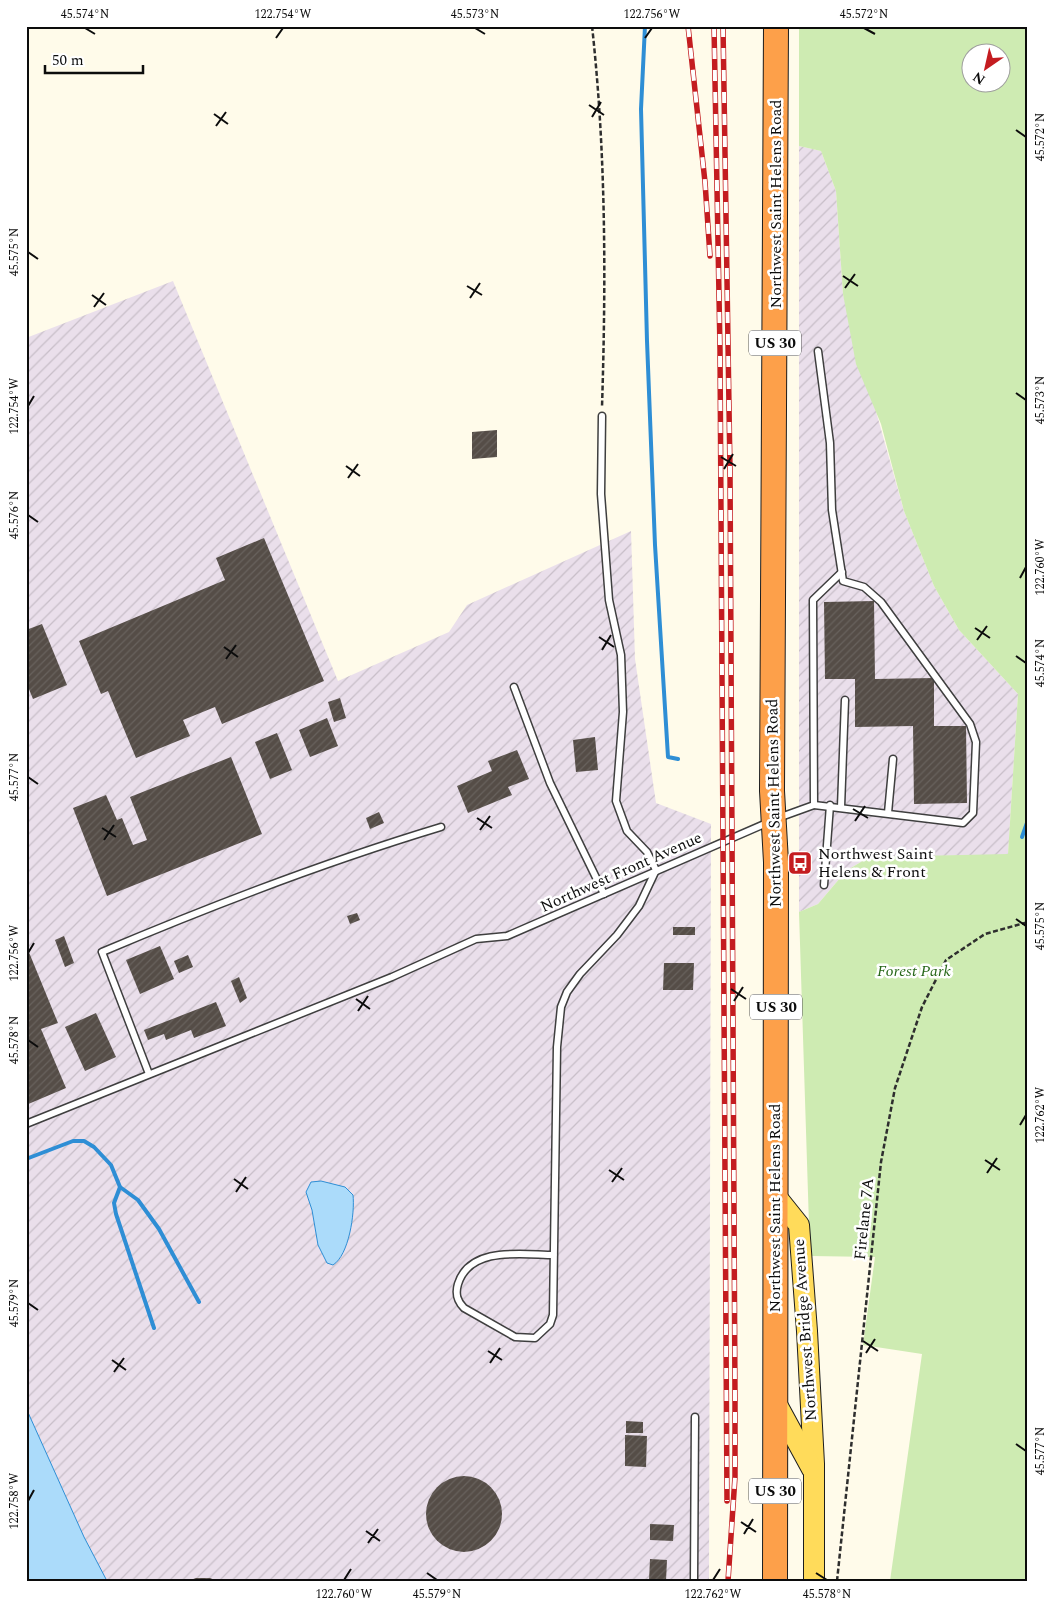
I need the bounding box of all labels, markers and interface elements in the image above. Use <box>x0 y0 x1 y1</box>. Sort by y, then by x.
text: 45.574°N <box>61 5 109 24</box>
text: 122.754°W <box>255 5 312 24</box>
text: 45.573°N <box>451 5 499 24</box>
text: 122.756°W <box>624 5 681 24</box>
text: 45.572°N <box>840 5 888 24</box>
scale bar <box>45 42 142 74</box>
north arrow <box>962 42 1012 92</box>
text: 50 m <box>52 49 84 72</box>
text: N <box>968 66 990 90</box>
street label: Northwest Saint Helens Road <box>764 100 788 308</box>
text: 45.572°N <box>1031 113 1050 161</box>
text: 45.575°N <box>5 228 24 276</box>
road number: US 30 <box>749 330 801 356</box>
text: 45.573°N <box>1031 376 1050 424</box>
text: 122.754°W <box>5 377 24 434</box>
text: 45.576°N <box>5 491 24 539</box>
text: 122.760°W <box>1031 538 1050 595</box>
text: 45.574°N <box>1031 639 1050 687</box>
street label: Northwest Saint Helens Road <box>760 698 788 908</box>
text: 45.577°N <box>5 753 24 801</box>
street label: Northwest Front Avenue <box>536 825 706 919</box>
place label: Northwest Saint Helens & Front <box>818 842 934 884</box>
bus stop icon: Northwest Saint Helens & Front <box>787 850 813 876</box>
text: 45.575°N <box>1031 902 1050 950</box>
text: 122.756°W <box>5 924 24 981</box>
park label: Forest Park <box>877 959 951 983</box>
road number: US 30 <box>750 994 802 1020</box>
text: 45.578°N <box>5 1016 24 1064</box>
text: 122.762°W <box>1031 1086 1050 1143</box>
street label: Northwest Saint Helens Road <box>763 1104 787 1312</box>
street label: Firelane 7A <box>848 1177 880 1261</box>
street label: Northwest Bridge Avenue <box>787 1238 823 1422</box>
text: 45.579°N <box>5 1279 24 1327</box>
text: 45.577°N <box>1031 1427 1050 1475</box>
text: 122.758°W <box>5 1472 24 1529</box>
road number: US 30 <box>749 1478 801 1504</box>
text: 122.760°W <box>316 1585 373 1604</box>
text: 45.579°N <box>413 1585 461 1604</box>
text: 122.762°W <box>685 1585 742 1604</box>
text: 45.578°N <box>803 1585 851 1604</box>

